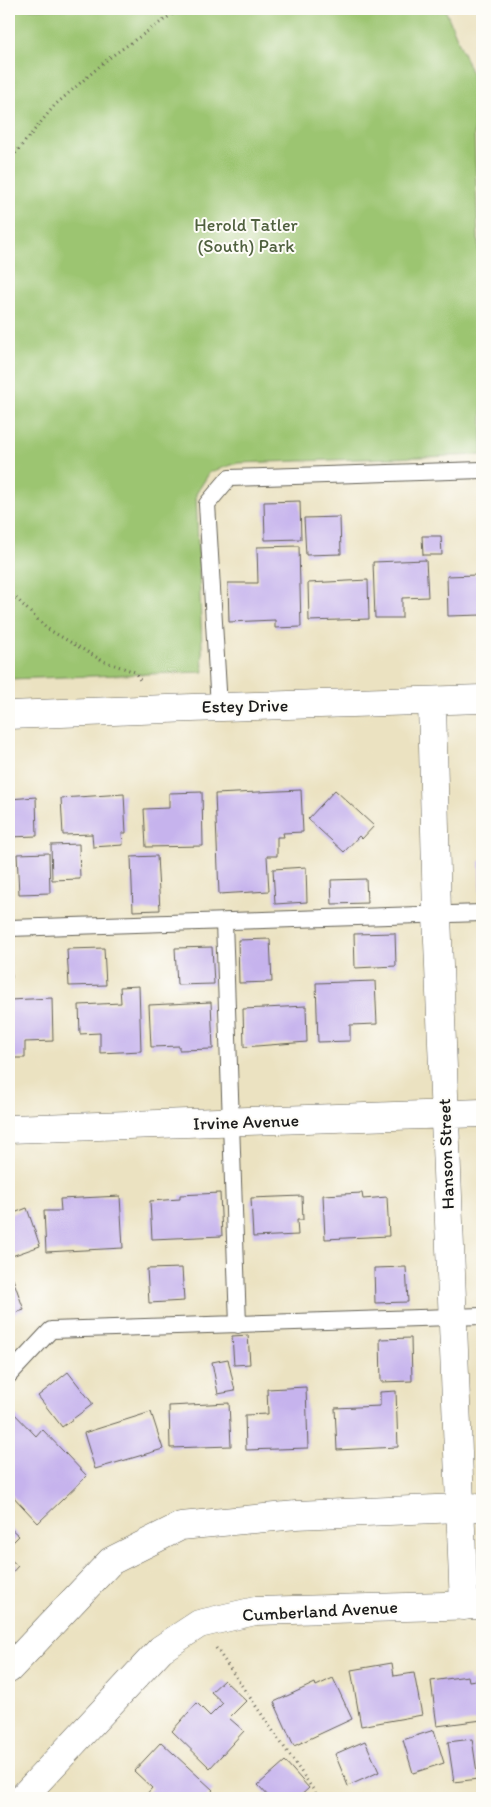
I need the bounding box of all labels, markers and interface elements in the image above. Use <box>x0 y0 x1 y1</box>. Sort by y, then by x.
park label: Herold Tatler (South) Park <box>194 214 298 257</box>
street label: Estey Drive <box>202 694 288 718</box>
street label: Hanson Street <box>433 1098 459 1210</box>
street label: Irvine Avenue <box>193 1109 299 1135</box>
street label: Cumberland Avenue <box>242 1596 398 1626</box>

